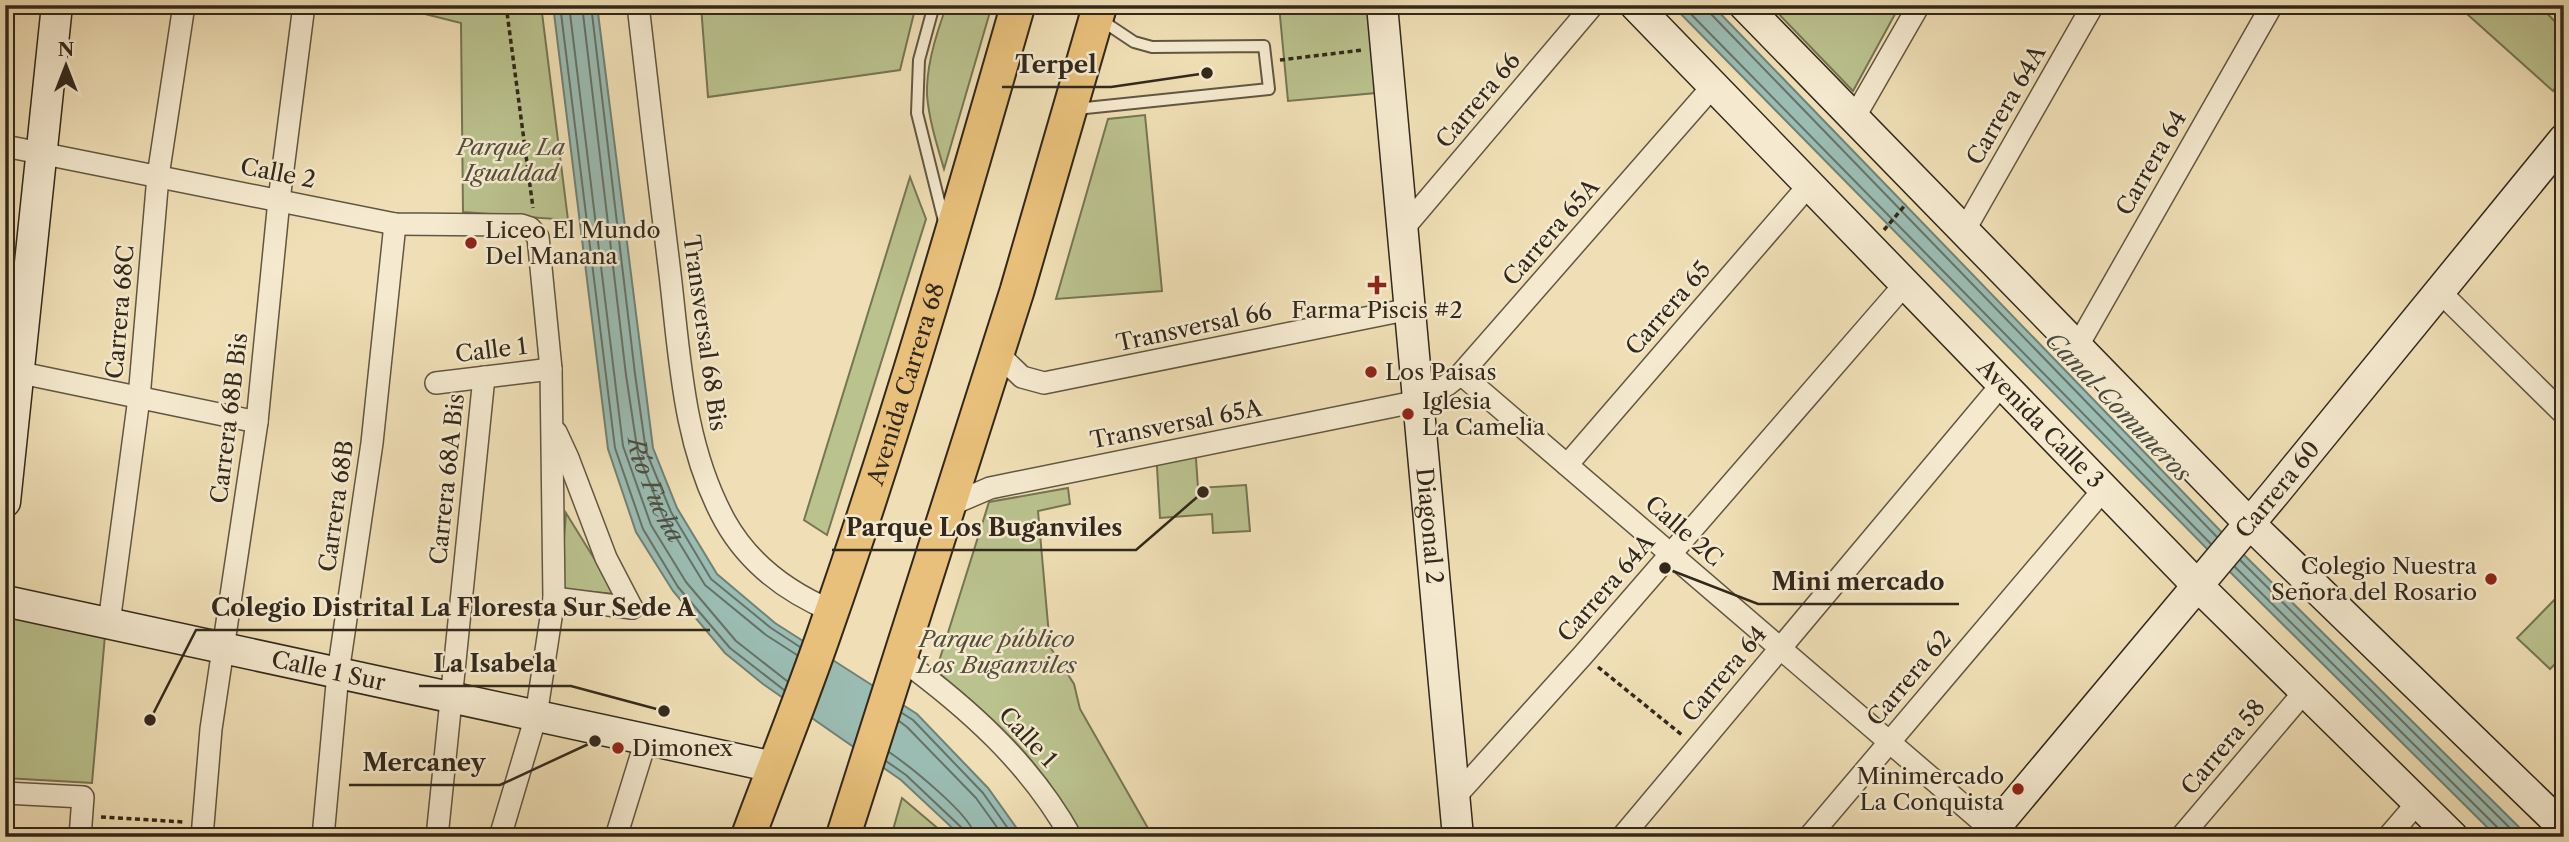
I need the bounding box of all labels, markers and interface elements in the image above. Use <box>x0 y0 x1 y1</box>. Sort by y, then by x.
north arrow <box>32 32 102 102</box>
text: N <box>58 38 74 61</box>
street label: Carrera 64A <box>1961 39 2052 170</box>
callout: Terpel <box>1002 42 1111 87</box>
street label: Carrera 66 <box>1430 46 1526 154</box>
text: Terpel <box>1015 50 1097 79</box>
street label: Carrera 64 <box>2110 106 2192 220</box>
park label: Parque La Igualdad <box>455 133 566 187</box>
street label: Calle 2 <box>238 152 318 194</box>
street label: Carrera 65A <box>1497 172 1606 291</box>
place label: Liceo El Mundo Del Manana <box>485 216 661 270</box>
street label: Transversal 68 Bis <box>677 233 733 433</box>
marker: Liceo El Mundo Del Manana <box>463 235 479 251</box>
street label: Carrera 68C <box>100 244 140 380</box>
street label: Carrera 65 <box>1620 255 1716 361</box>
marker: Farma Piscis #2 <box>1369 277 1385 293</box>
street label: Avenida Carrera 68 <box>861 279 950 489</box>
place label: Farma Piscis #2 <box>1291 296 1463 324</box>
street label: Transversal 66 <box>1114 297 1274 357</box>
water label: Canal Comuneros <box>2039 326 2198 488</box>
street label: Carrera 68B Bis <box>205 331 253 505</box>
street label: Calle 1 <box>453 332 529 368</box>
street label: Avenida Calle 3 <box>1971 353 2110 494</box>
place label: Los Paisas <box>1385 358 1496 386</box>
marker: Los Paisas <box>1363 364 1379 380</box>
place label: Iglesia La Camelia <box>1422 387 1546 441</box>
street label: Carrera 68A Bis <box>424 392 470 566</box>
street label: Transversal 65A <box>1088 393 1265 454</box>
marker: Iglesia La Camelia <box>1400 406 1416 422</box>
water label: Río Fucha <box>621 434 691 548</box>
street label: Carrera 60 <box>2229 435 2326 544</box>
street label: Carrera 68B <box>313 438 359 574</box>
street label: Diagonal 2 <box>1410 466 1449 585</box>
street label: Calle 2C <box>1640 490 1728 572</box>
callout: Parque Los Buganviles <box>832 505 1136 550</box>
text: Parque Los Buganviles <box>846 513 1122 542</box>
street label: Carrera 64A <box>1552 528 1661 648</box>
place label: Colegio Nuestra Señora del Rosario <box>2271 552 2478 606</box>
callout: Mini mercado <box>1758 559 1959 604</box>
text: Mini mercado <box>1771 567 1945 596</box>
marker: Colegio Nuestra Señora del Rosario <box>2483 571 2499 587</box>
callout: Colegio Distrital La Floresta Sur Sede A <box>196 585 710 630</box>
text: Colegio Distrital La Floresta Sur Sede A <box>211 593 697 622</box>
street label: Carrera 64 <box>1676 621 1772 727</box>
park label: Parque público Los Buganviles <box>915 625 1078 679</box>
street label: Carrera 62 <box>1861 625 1957 731</box>
callout: La Isabela <box>419 641 571 686</box>
street label: Calle 1 Sur <box>269 645 389 697</box>
text: La Isabela <box>433 649 558 678</box>
street label: Carrera 58 <box>2175 694 2271 800</box>
street label: Calle 1 <box>993 701 1063 773</box>
place label: Dimonex <box>632 734 734 762</box>
callout: Mercaney <box>349 740 500 785</box>
marker: Dimonex <box>610 740 626 756</box>
text: Mercaney <box>363 748 487 777</box>
place label: Minimercado La Conquista <box>1856 762 2005 816</box>
marker: Minimercado La Conquista <box>2010 781 2026 797</box>

